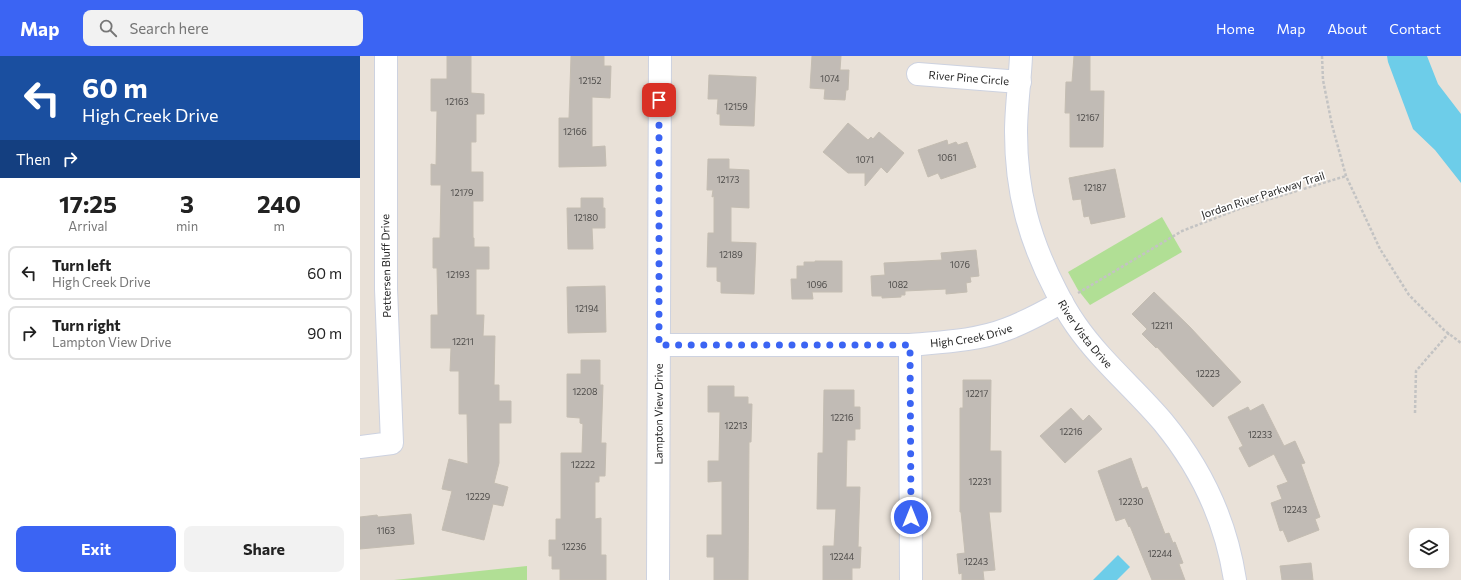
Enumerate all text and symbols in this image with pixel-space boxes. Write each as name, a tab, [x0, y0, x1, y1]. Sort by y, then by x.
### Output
search box	[83, 10, 363, 46]
text: Map	[20, 17, 59, 40]
icon: search	[97, 17, 119, 39]
text: Search here	[129, 19, 209, 37]
text: Home	[1216, 20, 1255, 37]
text: Map	[1277, 20, 1305, 37]
text: About	[1327, 20, 1367, 37]
text: Contact	[1389, 20, 1441, 37]
street label: River Pine Circle	[928, 68, 1010, 87]
text: 60 m	[82, 70, 148, 104]
icon: left	[16, 72, 68, 124]
house number: 1074	[820, 73, 840, 84]
house number: 12152	[579, 75, 601, 86]
pin	[642, 83, 676, 117]
icon: arrive	[648, 89, 670, 111]
house number: 12163	[445, 96, 469, 107]
house number: 12159	[724, 101, 748, 112]
text: High Creek Drive	[82, 104, 219, 126]
house number: 12167	[1077, 112, 1100, 123]
house number: 12166	[563, 126, 587, 137]
icon: right	[59, 148, 81, 170]
text: Then	[16, 150, 51, 168]
house number: 1061	[937, 152, 957, 163]
house number: 1071	[856, 154, 874, 165]
street label: Jordan River Parkway Trail	[1199, 168, 1327, 222]
house number: 12173	[717, 174, 739, 185]
house number: 12187	[1084, 182, 1107, 193]
house number: 12179	[451, 187, 473, 198]
text: 17:25	[59, 189, 117, 218]
text: 3	[180, 189, 194, 218]
text: 240	[257, 189, 301, 218]
house number: 12180	[574, 212, 598, 223]
street label: Pettersen Bluff Drive	[378, 214, 393, 318]
text: Arrival	[68, 218, 108, 234]
text: min	[176, 218, 198, 234]
text: m	[273, 218, 285, 234]
house number: 12189	[719, 249, 743, 260]
text: Turn left	[52, 256, 111, 274]
house number: 1076	[950, 259, 970, 270]
icon: left	[18, 262, 40, 284]
text: 60 m	[307, 264, 342, 282]
house number: 12193	[446, 269, 470, 280]
text: High Creek Drive	[52, 274, 151, 290]
house number: 1096	[807, 279, 827, 290]
house number: 1082	[888, 279, 908, 290]
street label: River Vista Drive	[1056, 297, 1116, 371]
house number: 12194	[575, 303, 599, 314]
text: Turn right	[52, 316, 121, 334]
house number: 12211	[1151, 320, 1173, 331]
street label: High Creek Drive	[930, 321, 1014, 349]
icon: right	[18, 322, 40, 344]
text: 90 m	[307, 324, 342, 342]
text: Lampton View Drive	[52, 334, 171, 350]
house number: 12211	[452, 336, 474, 347]
street label: Lampton View Drive	[651, 363, 665, 465]
house number: 12223	[1196, 368, 1220, 379]
house number: 12208	[572, 386, 598, 397]
house number: 12217	[966, 388, 988, 399]
house number: 12216	[830, 412, 854, 423]
house number: 12213	[725, 420, 747, 431]
house number: 12216	[1059, 426, 1083, 437]
house number: 12233	[1248, 429, 1272, 440]
house number: 12222	[571, 459, 595, 470]
house number: 12231	[969, 476, 991, 487]
house number: 12229	[466, 491, 490, 502]
position arrow	[890, 496, 932, 538]
house number: 12230	[1119, 496, 1144, 507]
house number: 12243	[1283, 504, 1307, 515]
house number: 1163	[377, 525, 395, 536]
button: Exit	[16, 526, 176, 572]
button: Share	[184, 526, 344, 572]
map controls	[1409, 528, 1449, 568]
button: layers	[1409, 528, 1449, 568]
house number: 12236	[562, 541, 586, 552]
house number: 12244	[1148, 548, 1173, 559]
house number: 12244	[830, 551, 855, 562]
house number: 12243	[964, 556, 988, 567]

